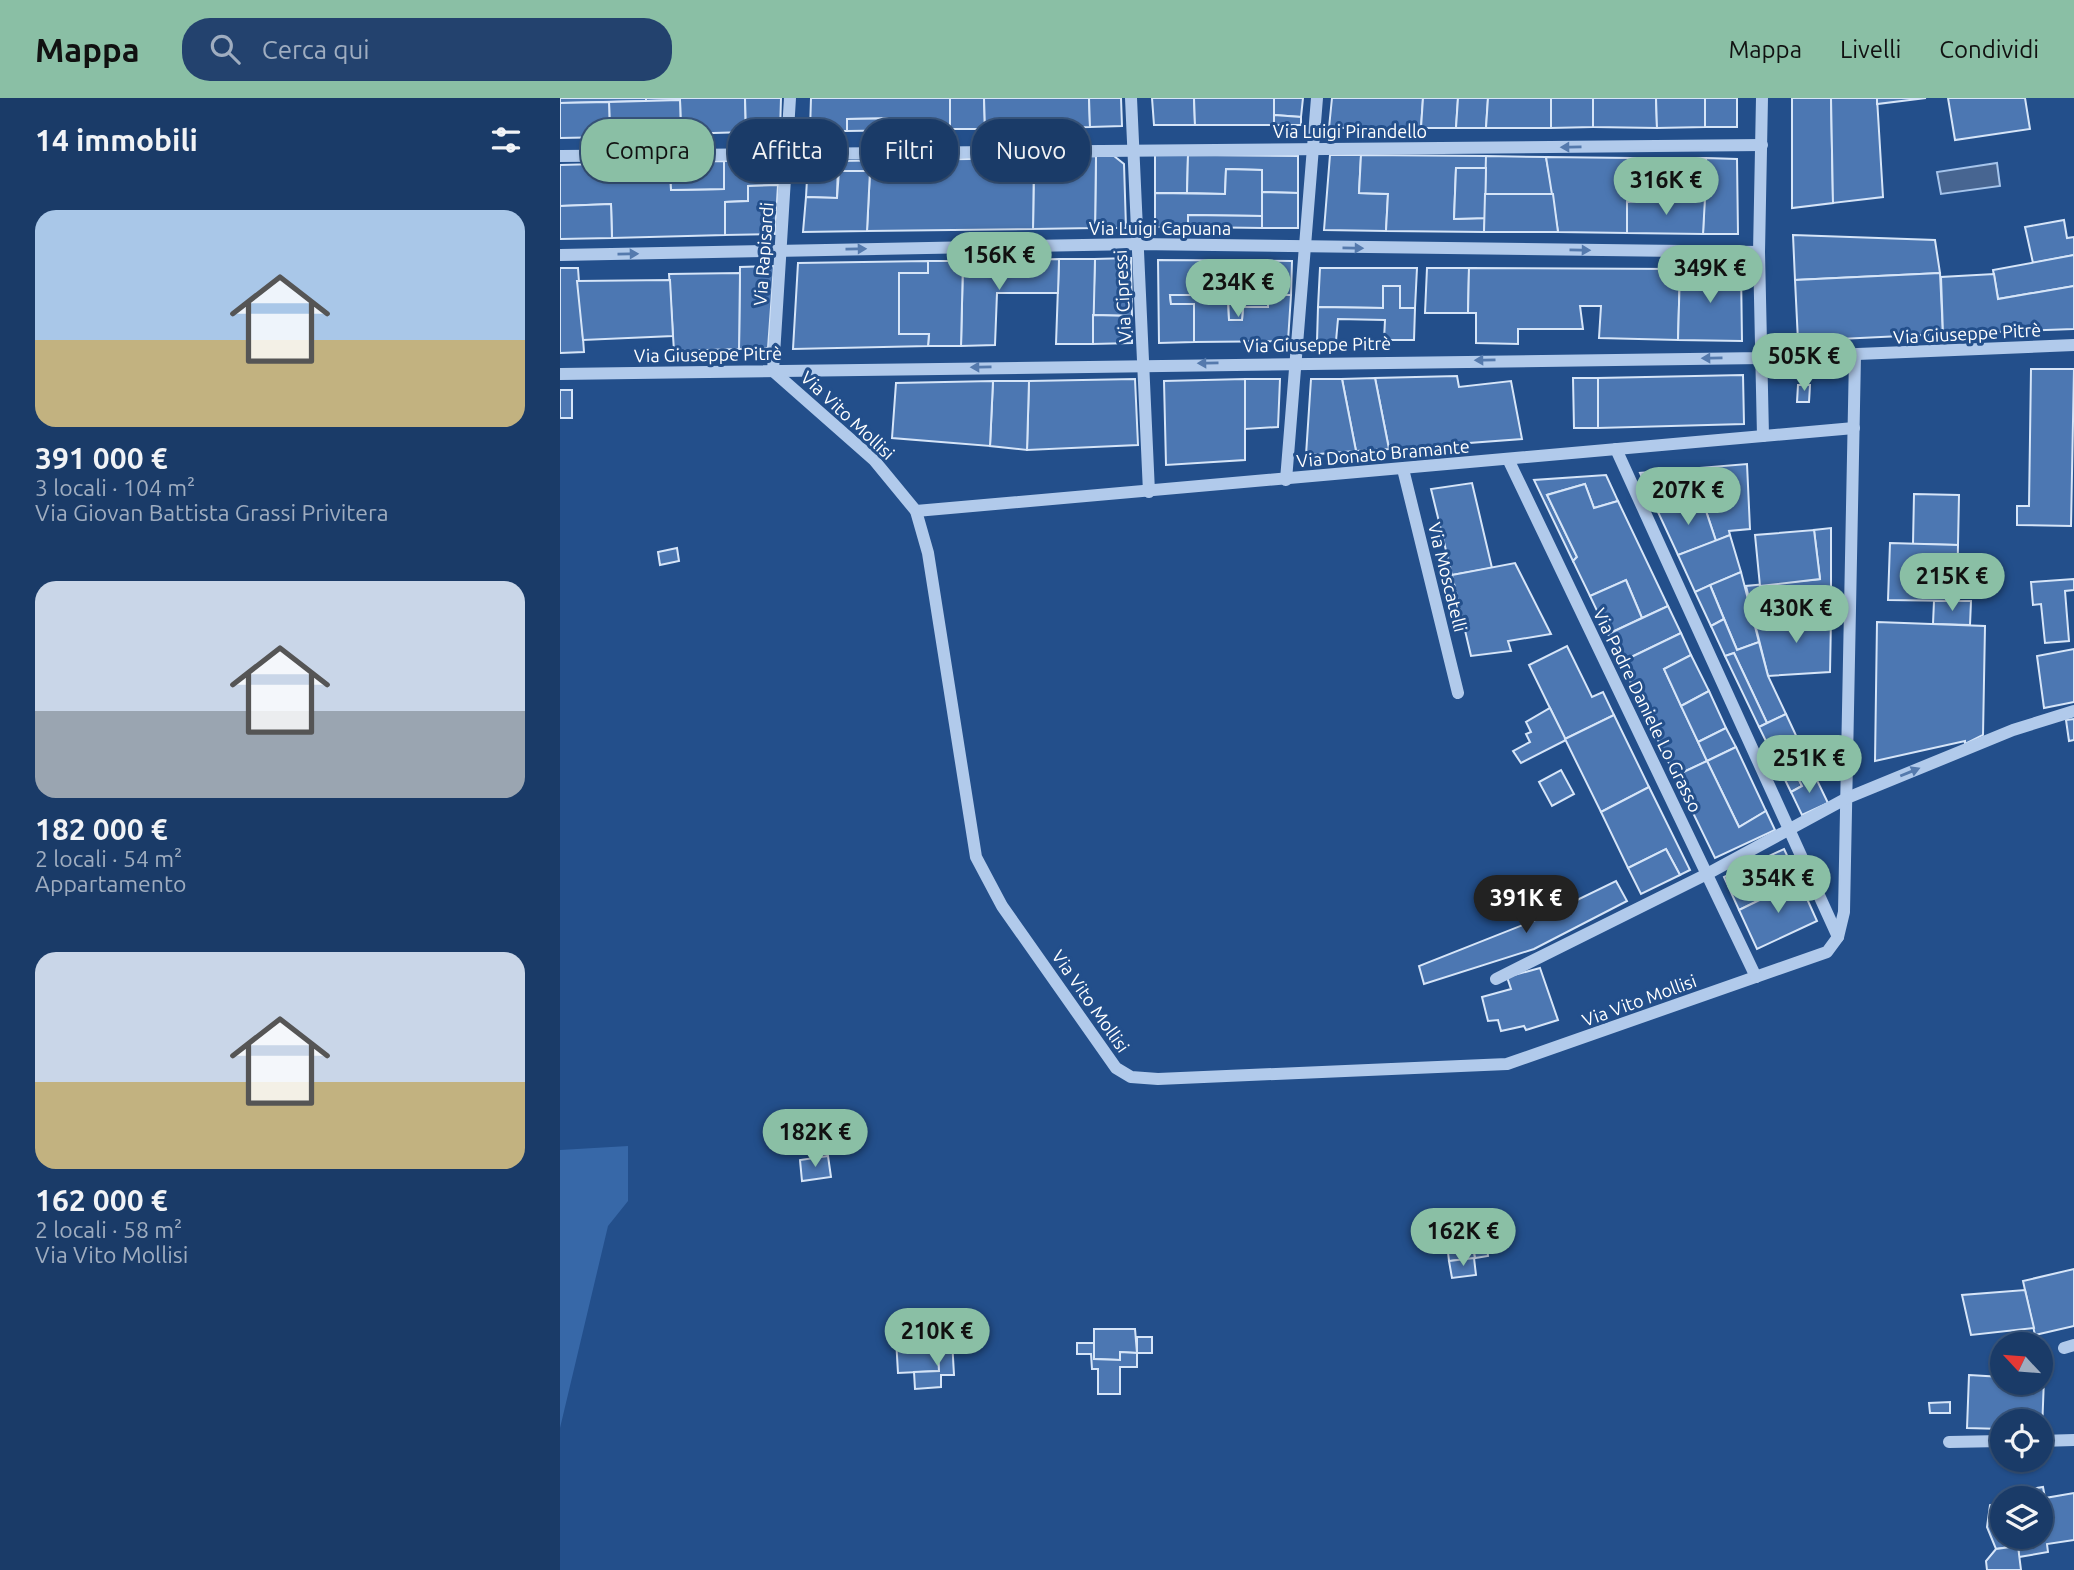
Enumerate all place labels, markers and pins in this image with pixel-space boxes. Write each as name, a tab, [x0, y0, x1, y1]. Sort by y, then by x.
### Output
pin: 316K €	[1609, 158, 1723, 217]
pin: 156K €	[942, 232, 1056, 292]
pin: 349K €	[1653, 246, 1767, 305]
pin: 234K €	[1181, 260, 1295, 319]
pin: 505K €	[1747, 334, 1861, 393]
pin: 207K €	[1631, 468, 1745, 527]
pin: 215K €	[1895, 554, 2009, 613]
pin: 430K €	[1739, 586, 1853, 645]
pin: 251K €	[1752, 736, 1866, 795]
pin: 354K €	[1721, 856, 1835, 915]
pin: 391K €	[1469, 876, 1583, 935]
pin: 182K €	[758, 1110, 872, 1169]
pin: 162K €	[1406, 1208, 1520, 1268]
pin: 210K €	[880, 1308, 994, 1368]

